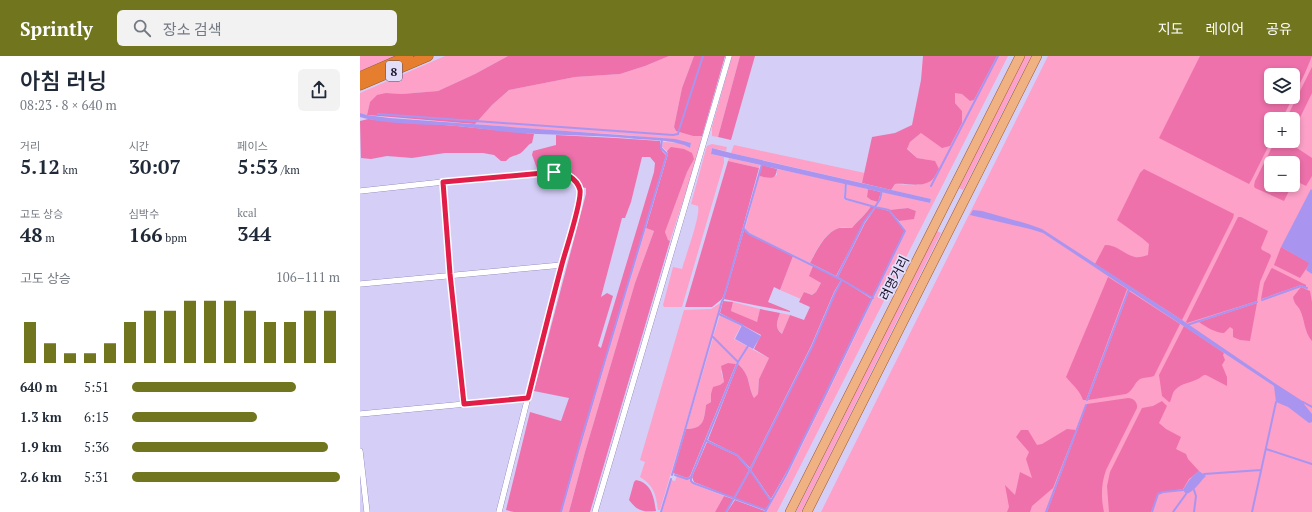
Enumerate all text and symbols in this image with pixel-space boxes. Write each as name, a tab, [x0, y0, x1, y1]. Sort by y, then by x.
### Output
search box	[117, 10, 397, 46]
text: Sprintly	[20, 16, 93, 41]
icon: search	[131, 17, 153, 39]
text: 장소 검색	[163, 19, 222, 39]
text: 지도	[1158, 19, 1184, 38]
text: 레이어	[1206, 19, 1244, 38]
text: 공유	[1266, 19, 1292, 38]
road number: 8	[386, 61, 402, 81]
text: 아침 러닝	[20, 66, 107, 95]
map controls	[1264, 68, 1300, 192]
button: layers	[1264, 68, 1300, 104]
button: share	[298, 69, 340, 111]
text: 08:23 · 8 × 640 m	[20, 96, 117, 114]
button: +	[1264, 112, 1300, 148]
text: 거리	[20, 139, 40, 153]
text: 시간	[129, 139, 149, 153]
text: 페이스	[237, 139, 268, 153]
text: 5.12	[20, 153, 60, 180]
text: 30:07	[129, 153, 181, 180]
text: 5:53	[237, 153, 278, 180]
pin	[537, 155, 571, 189]
button: −	[1264, 156, 1300, 192]
icon: arrive	[543, 161, 565, 183]
text: km	[60, 163, 78, 177]
text: /km	[278, 163, 300, 177]
text: kcal	[237, 206, 257, 220]
text: 고도 상승	[20, 207, 63, 221]
text: 심박수	[129, 207, 159, 221]
text: 344	[237, 220, 271, 247]
text: 48	[20, 221, 43, 248]
text: 166	[129, 221, 163, 248]
text: m	[43, 231, 55, 245]
text: bpm	[163, 231, 187, 245]
street label: 려명거리	[875, 253, 913, 303]
text: 106–111 m	[276, 268, 340, 286]
text: 고도 상승	[20, 269, 71, 287]
text: 640 m	[20, 378, 58, 396]
text: 5:51	[84, 378, 109, 396]
text: 1.3 km	[20, 408, 62, 426]
text: 6:15	[84, 408, 109, 426]
text: 1.9 km	[20, 438, 62, 456]
text: 5:36	[84, 438, 109, 456]
text: 2.6 km	[20, 468, 62, 486]
text: 5:31	[84, 468, 109, 486]

